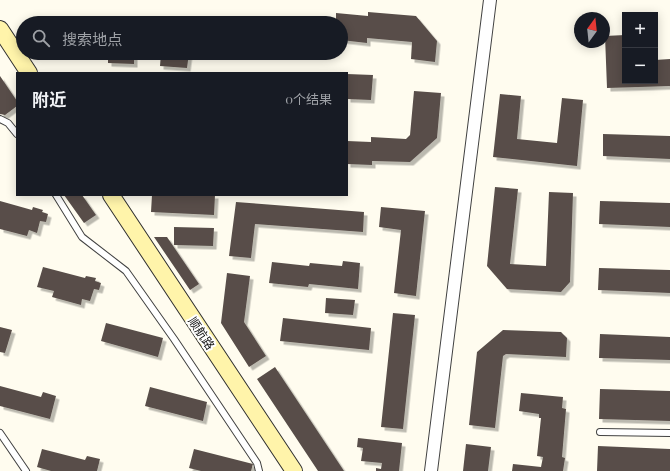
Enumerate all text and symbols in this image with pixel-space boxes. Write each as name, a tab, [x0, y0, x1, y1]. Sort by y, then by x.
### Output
north arrow	[574, 12, 610, 48]
map controls	[622, 12, 658, 84]
button: +	[622, 12, 658, 48]
search box	[16, 16, 348, 60]
icon: search	[30, 27, 52, 49]
text: 搜索地点	[62, 29, 122, 49]
button: −	[622, 48, 658, 84]
text: 附近	[32, 88, 66, 110]
text: 0个结果	[285, 90, 332, 107]
street label: 顺航路	[185, 314, 219, 352]

